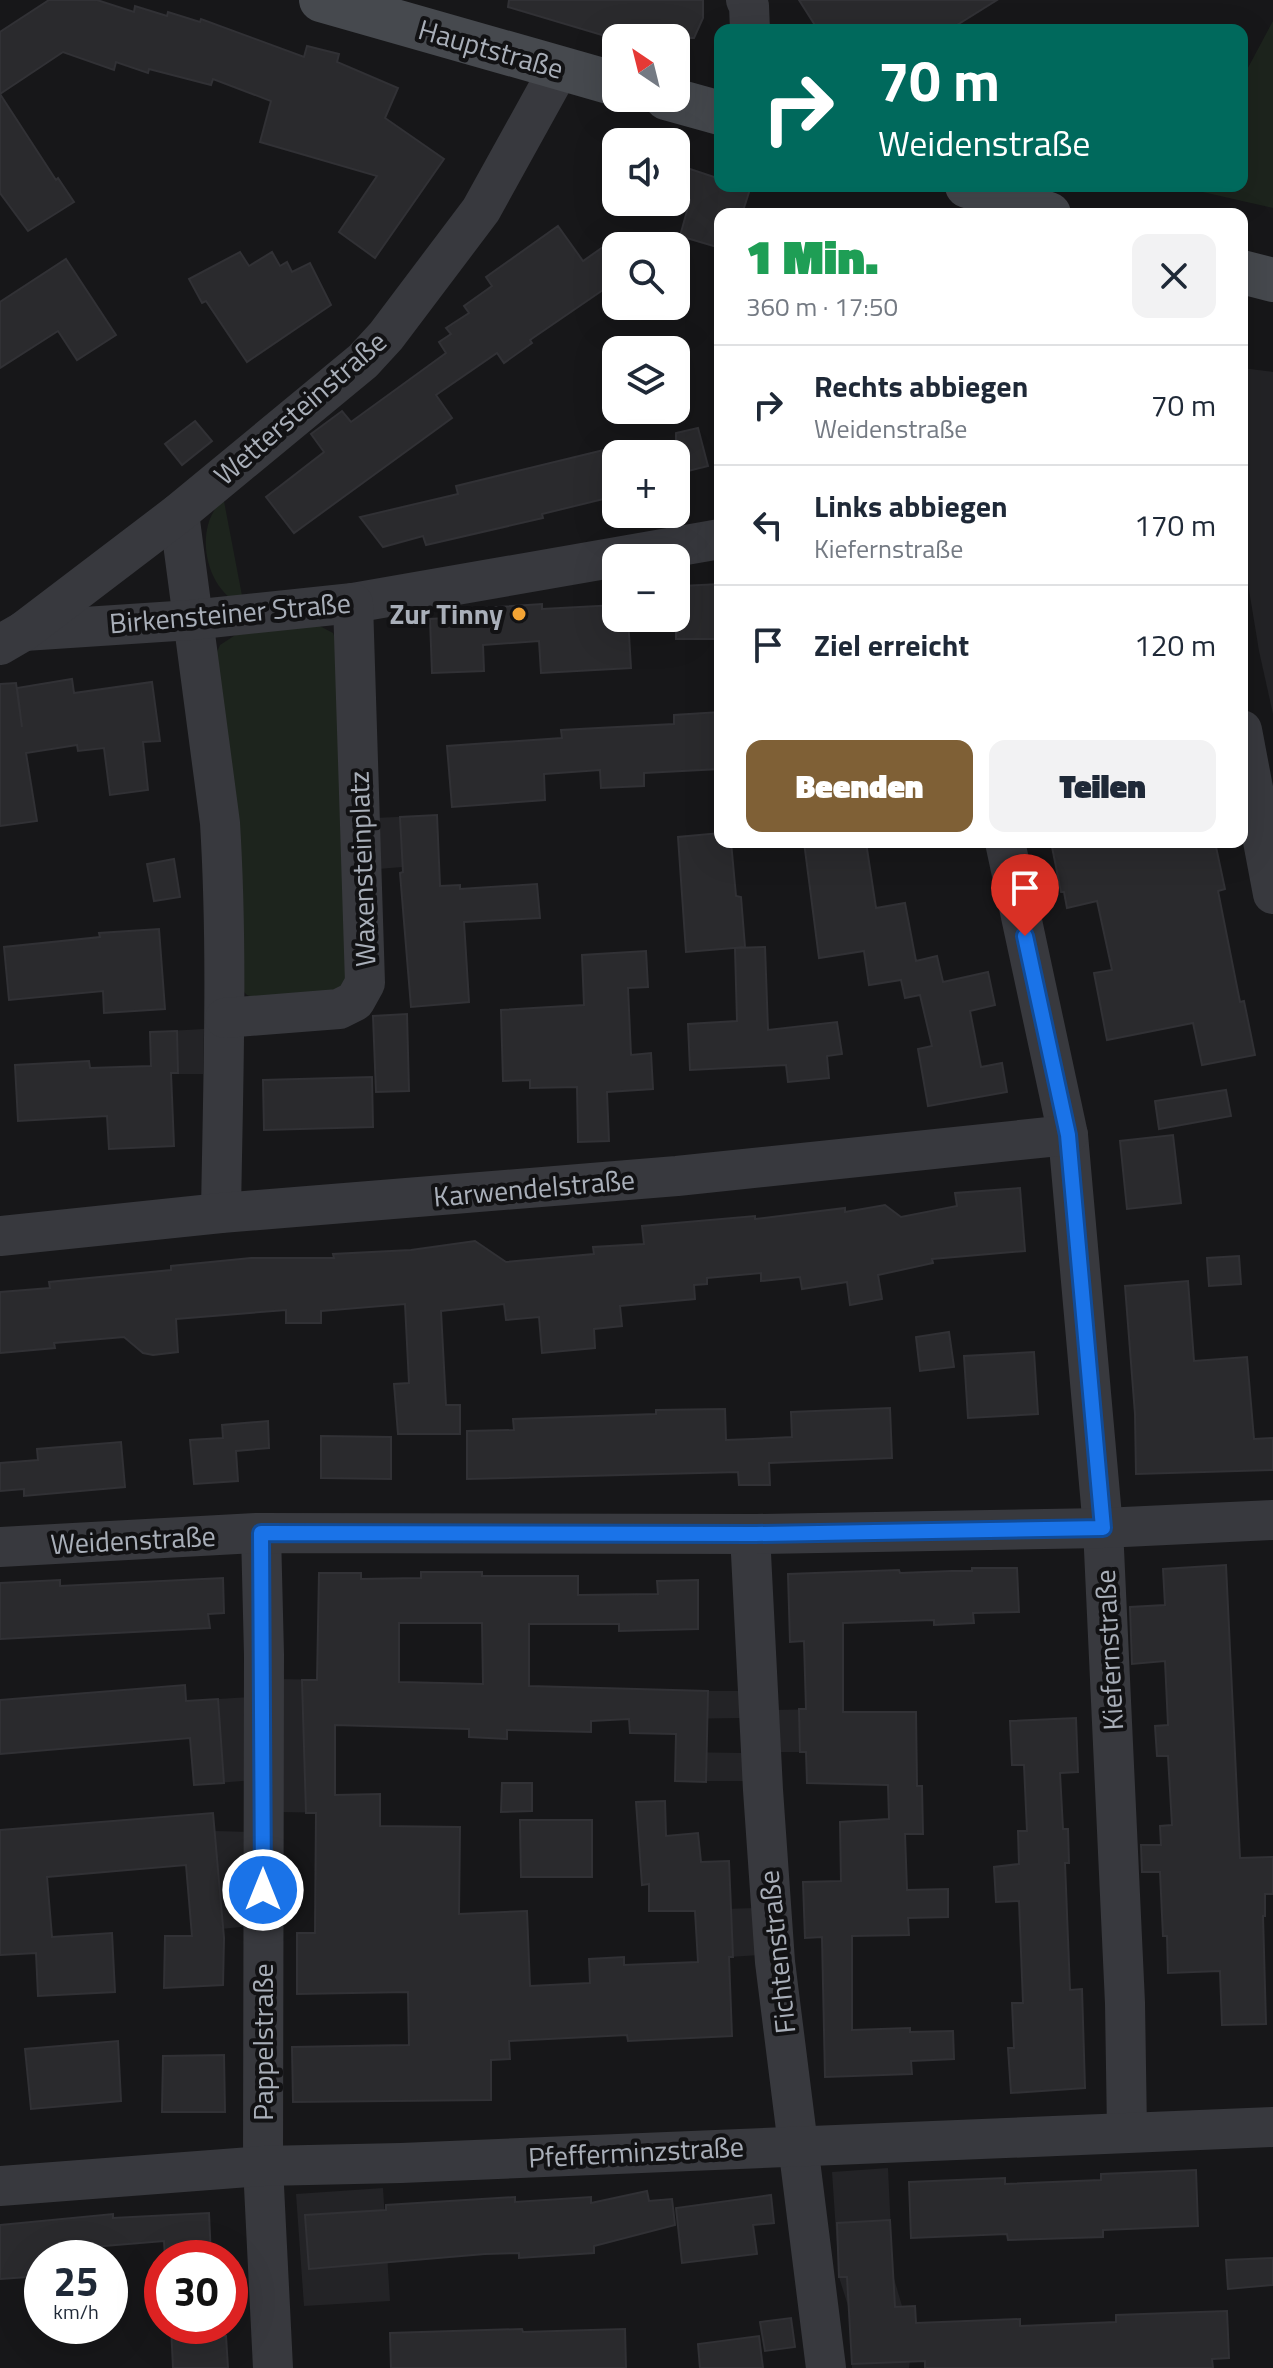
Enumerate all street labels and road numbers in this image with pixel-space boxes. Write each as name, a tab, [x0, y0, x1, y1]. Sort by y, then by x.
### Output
street label: Hauptstraße	[414, 7, 569, 90]
street label: Wettersteinstraße	[204, 320, 396, 495]
street label: Birkensteiner Straße	[107, 581, 352, 644]
street label: Waxensteinplatz	[337, 770, 386, 968]
street label: Karwendelstraße	[431, 1157, 637, 1218]
street label: Weidenstraße	[49, 1514, 217, 1565]
street label: Kiefernstraße	[1083, 1569, 1134, 1731]
street label: Fichtenstraße	[747, 1868, 806, 2036]
street label: Pappelstraße	[241, 1963, 284, 2121]
street label: Pfefferminzstraße	[527, 2124, 745, 2179]

